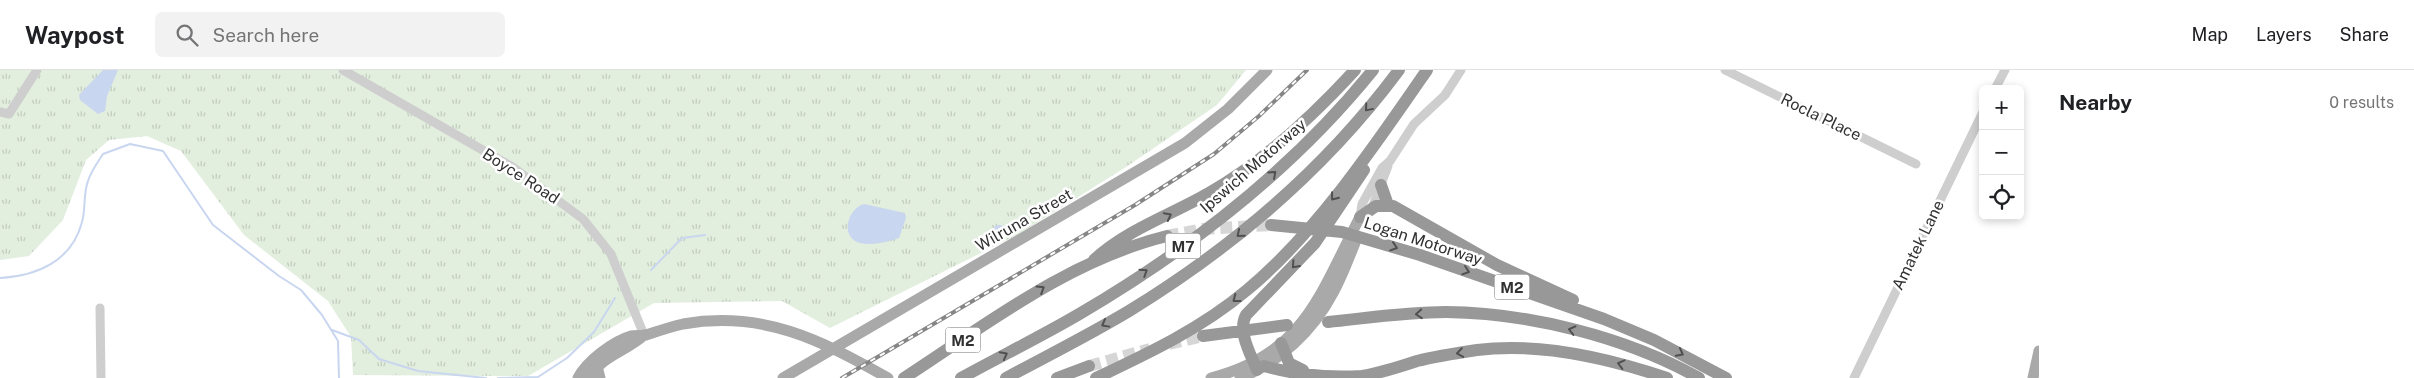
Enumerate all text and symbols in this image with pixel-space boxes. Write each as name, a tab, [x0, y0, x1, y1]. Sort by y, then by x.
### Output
search box	[155, 12, 505, 57]
text: Waypost	[25, 21, 125, 49]
icon: search	[173, 21, 201, 49]
text: Search here	[213, 24, 319, 46]
text: Map	[2192, 24, 2228, 45]
text: Layers	[2256, 24, 2312, 45]
text: Share	[2340, 24, 2389, 45]
map controls	[1979, 85, 2024, 220]
button: +	[1979, 85, 2024, 130]
street label: Rocla Place	[1778, 89, 1864, 145]
text: Nearby	[2059, 90, 2132, 115]
text: 0 results	[2329, 93, 2394, 112]
one-way arrow	[1365, 102, 1374, 111]
street label: Ipswich Motorway	[1196, 115, 1310, 217]
button: −	[1979, 130, 2024, 175]
street label: Boyce Road	[479, 144, 563, 208]
one-way arrow	[1268, 171, 1277, 180]
button: locate	[1979, 175, 2024, 220]
street label: Wilruna Street	[972, 185, 1076, 255]
one-way arrow	[1331, 191, 1339, 200]
street label: Amatek Lane	[1888, 197, 1948, 293]
one-way arrow	[1163, 212, 1172, 222]
street label: Logan Motorway	[1361, 213, 1485, 269]
one-way arrow	[1237, 228, 1246, 236]
road number: M7	[1166, 234, 1200, 258]
one-way arrow	[1390, 241, 1398, 251]
one-way arrow	[1292, 260, 1301, 269]
one-way arrow	[1461, 266, 1470, 276]
one-way arrow	[1139, 269, 1148, 279]
road number: M2	[1494, 274, 1530, 300]
one-way arrow	[1036, 286, 1045, 296]
one-way arrow	[1233, 293, 1242, 301]
one-way arrow	[1415, 308, 1423, 319]
one-way arrow	[1102, 318, 1111, 328]
one-way arrow	[1568, 325, 1576, 335]
road number: M2	[946, 328, 980, 352]
one-way arrow	[1455, 347, 1464, 357]
one-way arrow	[1675, 347, 1684, 357]
one-way arrow	[999, 351, 1008, 361]
one-way arrow	[1617, 359, 1625, 369]

